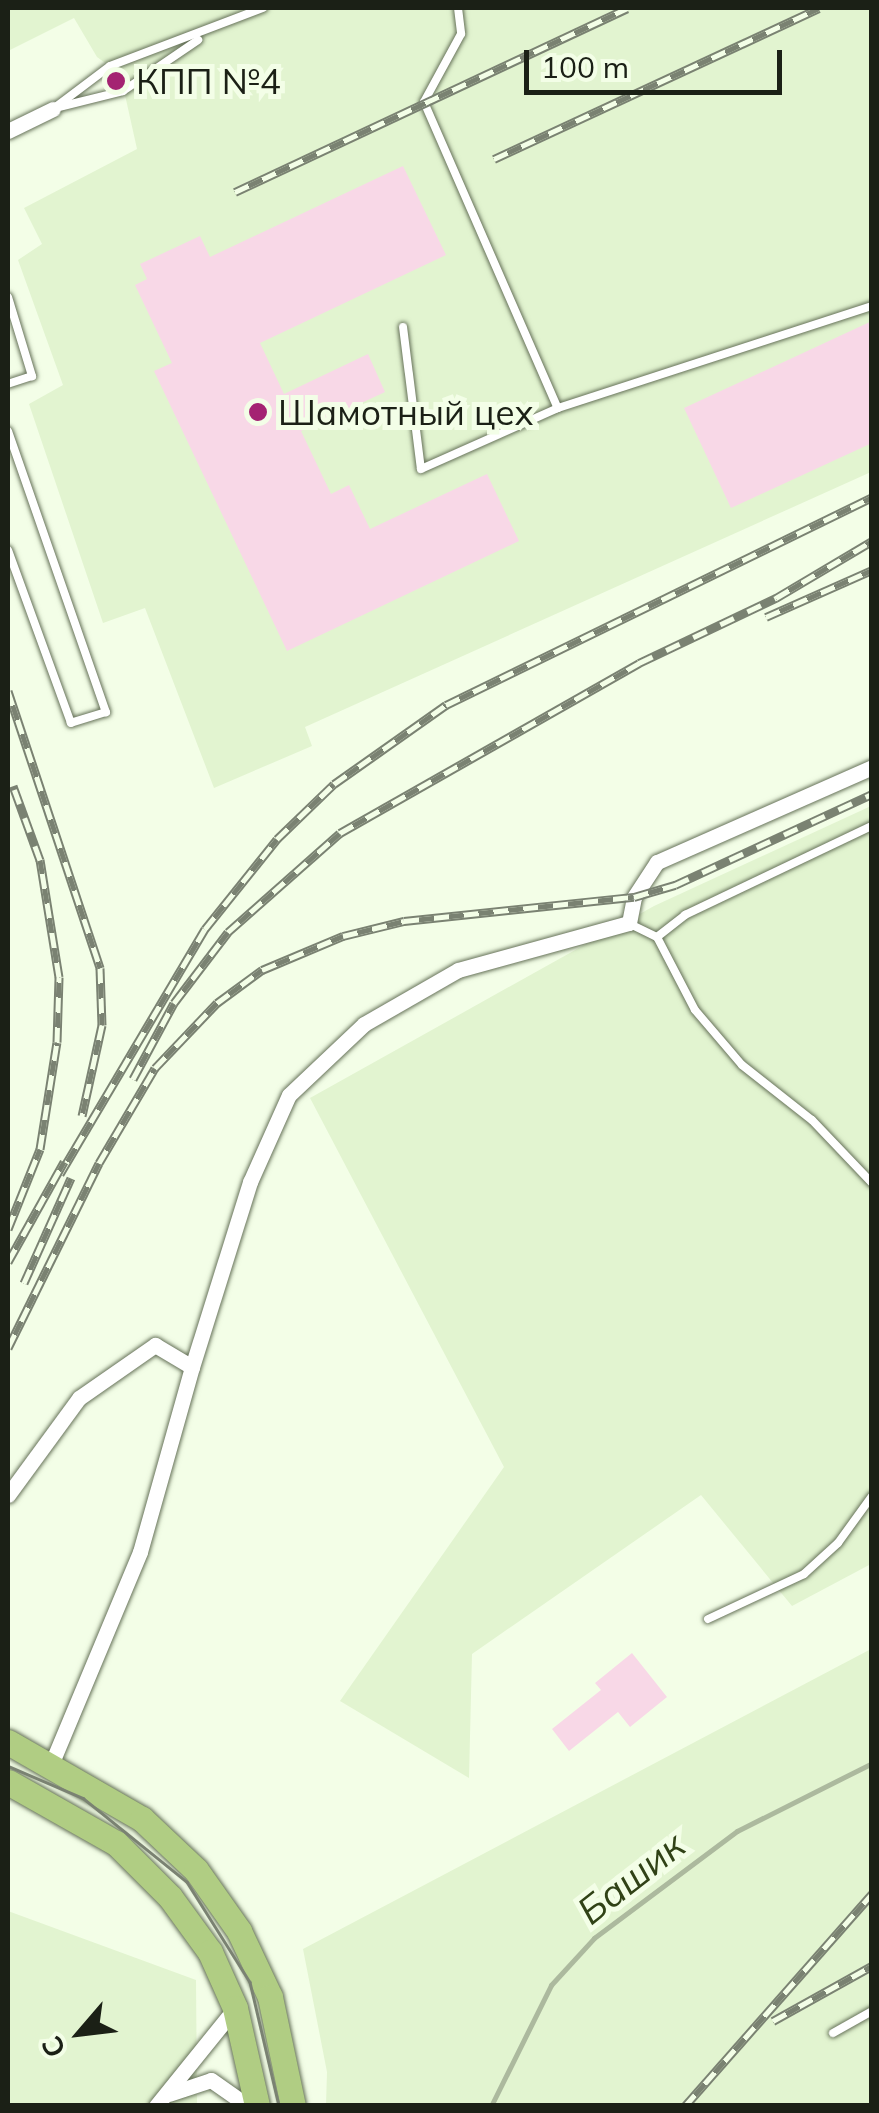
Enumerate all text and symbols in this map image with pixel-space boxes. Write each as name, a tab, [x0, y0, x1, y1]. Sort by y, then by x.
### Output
scale bar	[529, 30, 786, 92]
text: 100 m	[541, 48, 629, 86]
place label: КПП №4	[136, 60, 281, 102]
marker: КПП №4	[105, 70, 127, 92]
place label: Шамотный цех	[278, 391, 533, 433]
marker: Шамотный цех	[247, 401, 269, 423]
water label: Башик	[568, 1822, 694, 1934]
north arrow	[30, 1983, 130, 2083]
text: С	[33, 2031, 73, 2064]

